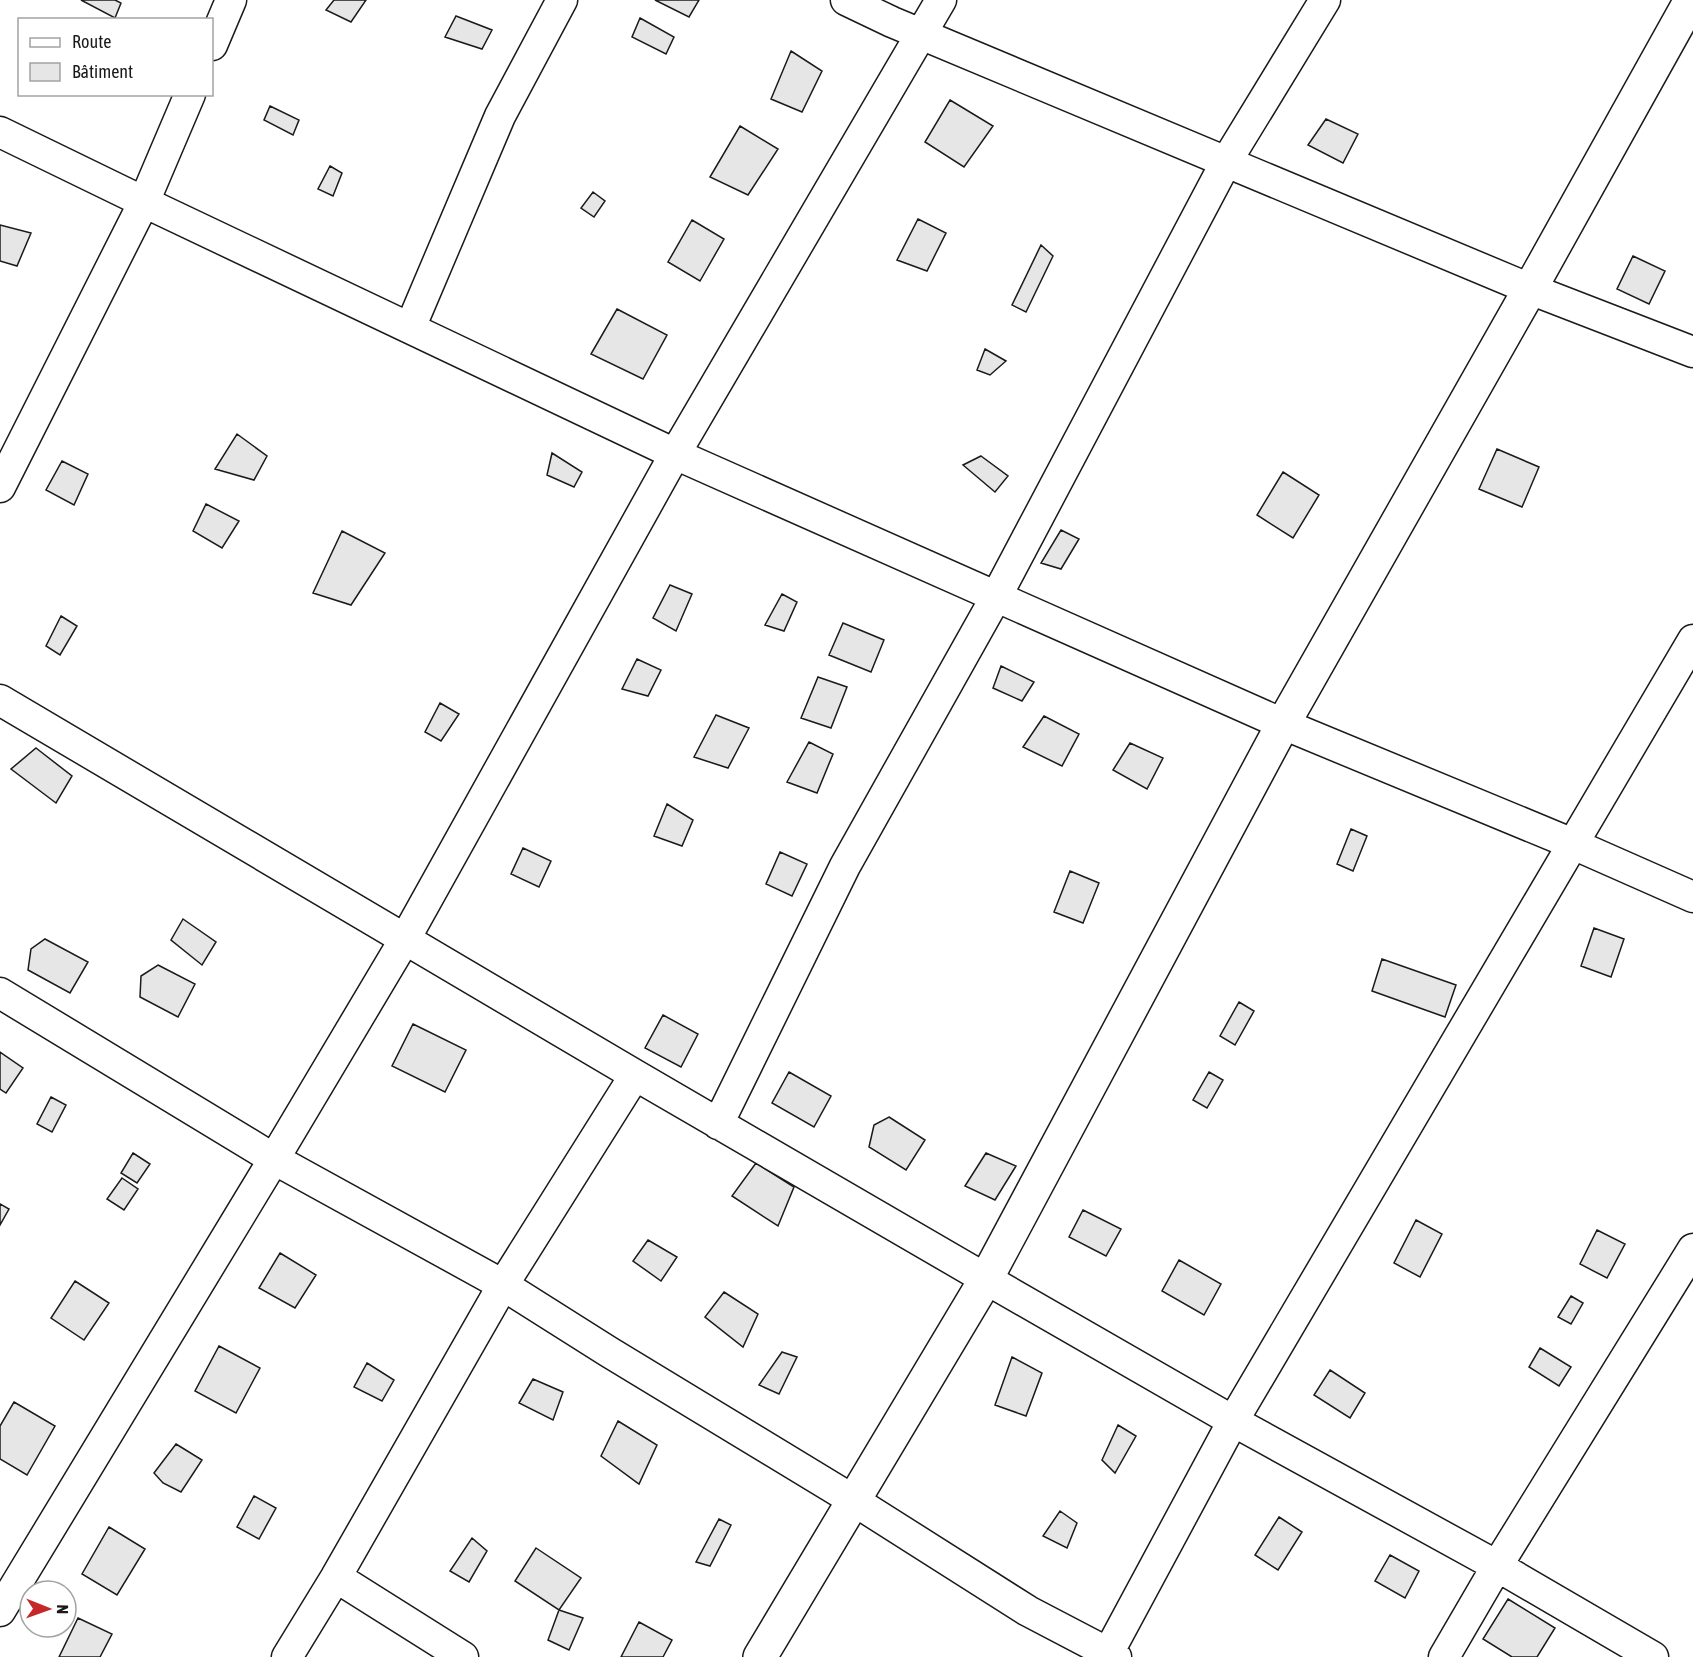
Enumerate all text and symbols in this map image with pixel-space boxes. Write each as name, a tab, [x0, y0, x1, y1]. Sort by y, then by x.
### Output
legend	[18, 18, 213, 96]
text: Route	[72, 31, 111, 52]
text: Bâtiment	[72, 61, 133, 82]
north arrow	[18, 1579, 78, 1639]
text: N	[54, 1604, 72, 1614]

